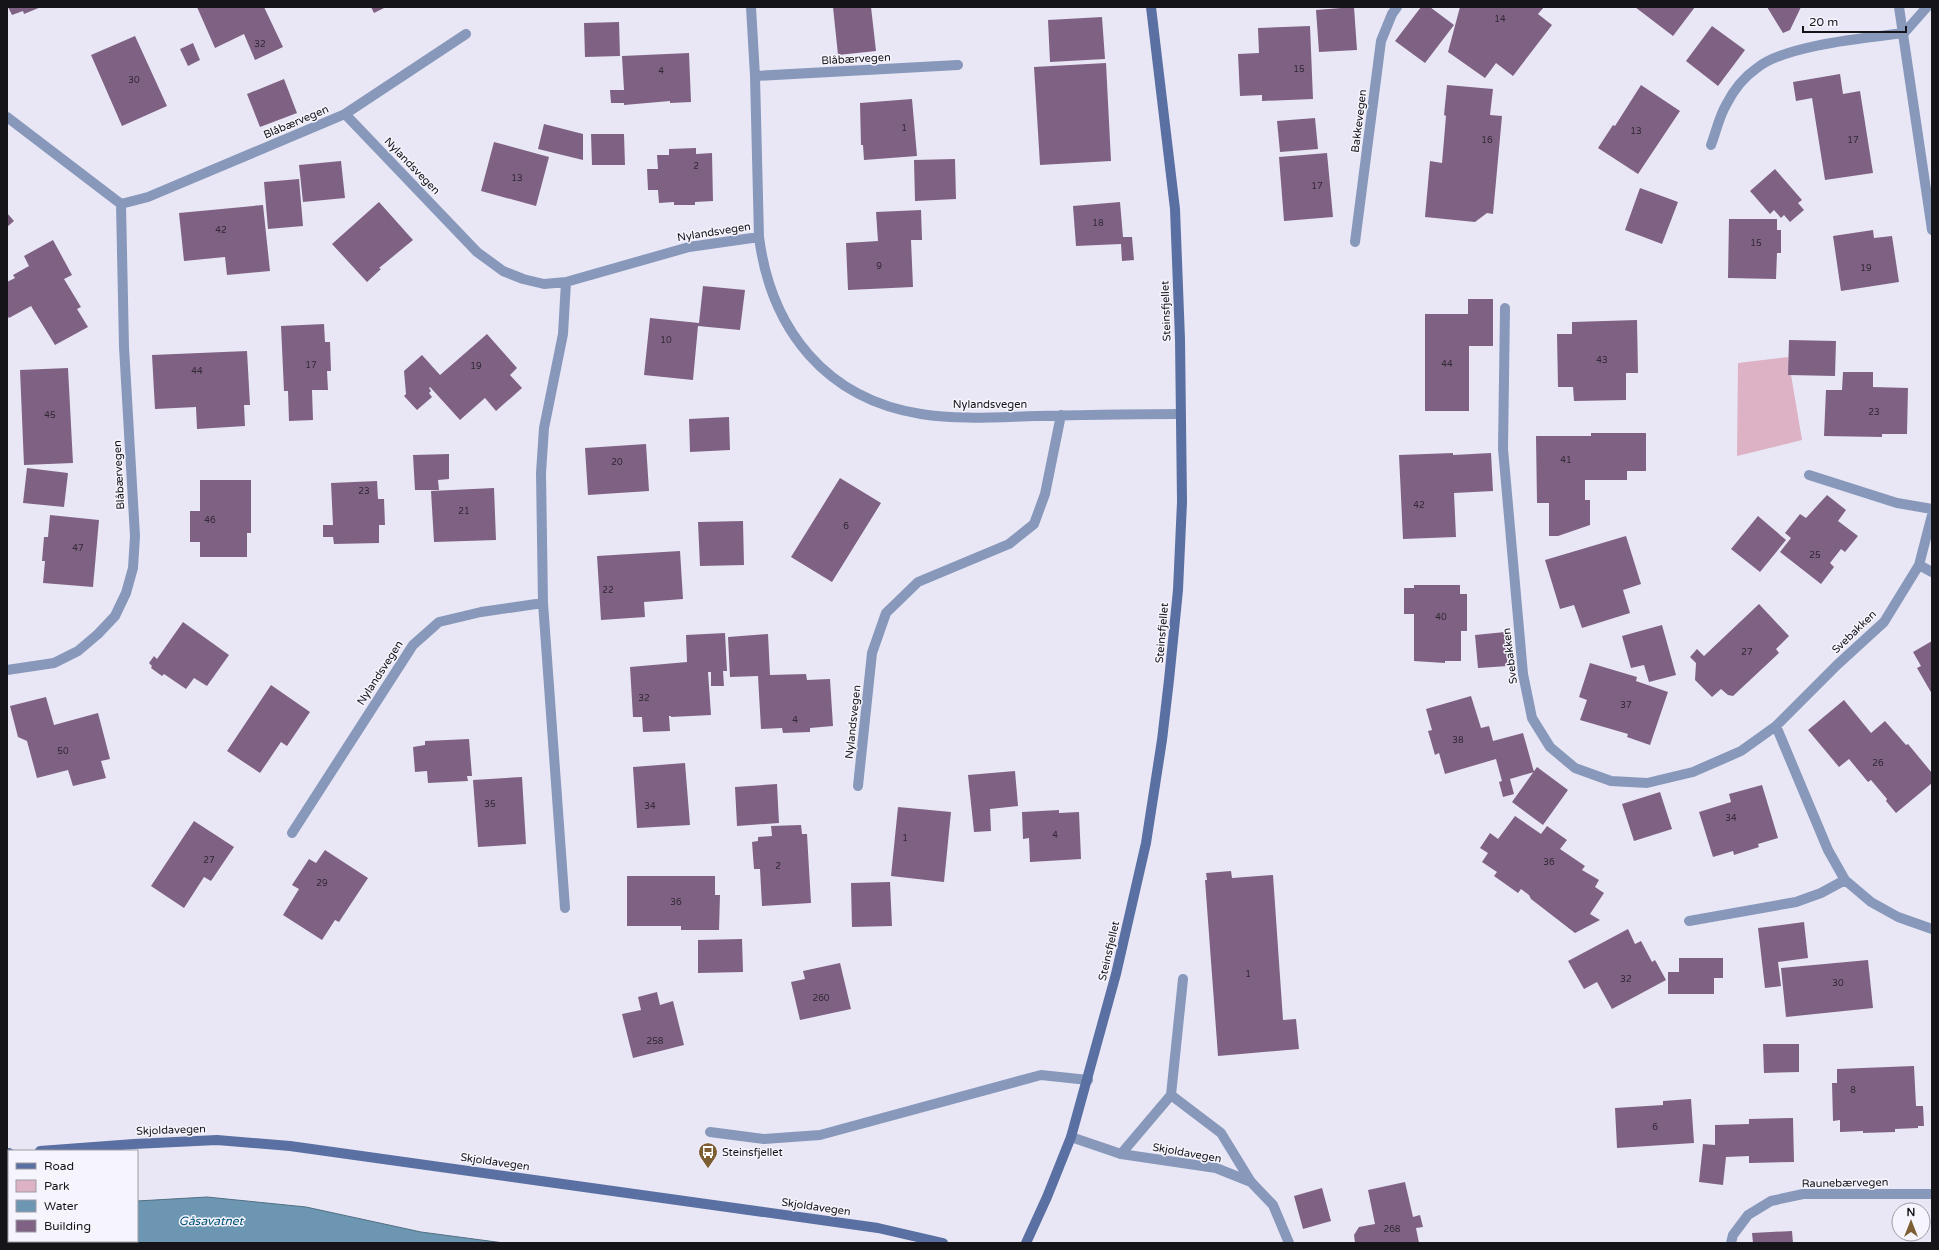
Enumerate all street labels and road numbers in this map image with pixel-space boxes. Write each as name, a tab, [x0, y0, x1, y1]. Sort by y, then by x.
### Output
street label: Blåbærvegen	[821, 51, 891, 67]
street label: Bakkevegen	[1349, 89, 1369, 153]
street label: Blåbærvegen	[261, 102, 331, 142]
street label: Nylandsvegen	[382, 135, 442, 197]
street label: Nylandsvegen	[676, 220, 752, 244]
street label: Steinsfjellet	[1158, 280, 1174, 342]
street label: Nylandsvegen	[953, 398, 1027, 411]
street label: Blåbærvegen	[111, 440, 127, 510]
street label: Steinsfjellet	[1153, 602, 1171, 664]
street label: Svebakken	[1829, 608, 1879, 656]
street label: Svebakken	[1500, 627, 1520, 685]
street label: Nylandsvegen	[354, 638, 406, 708]
street label: Nylandsvegen	[843, 684, 863, 760]
street label: Steinsfjellet	[1096, 920, 1122, 982]
street label: Skjoldavegen	[136, 1122, 206, 1138]
street label: Skjoldavegen	[1152, 1141, 1222, 1165]
street label: Skjoldavegen	[460, 1151, 530, 1173]
street label: Raunebærvegen	[1802, 1176, 1888, 1190]
street label: Skjoldavegen	[781, 1196, 851, 1218]

